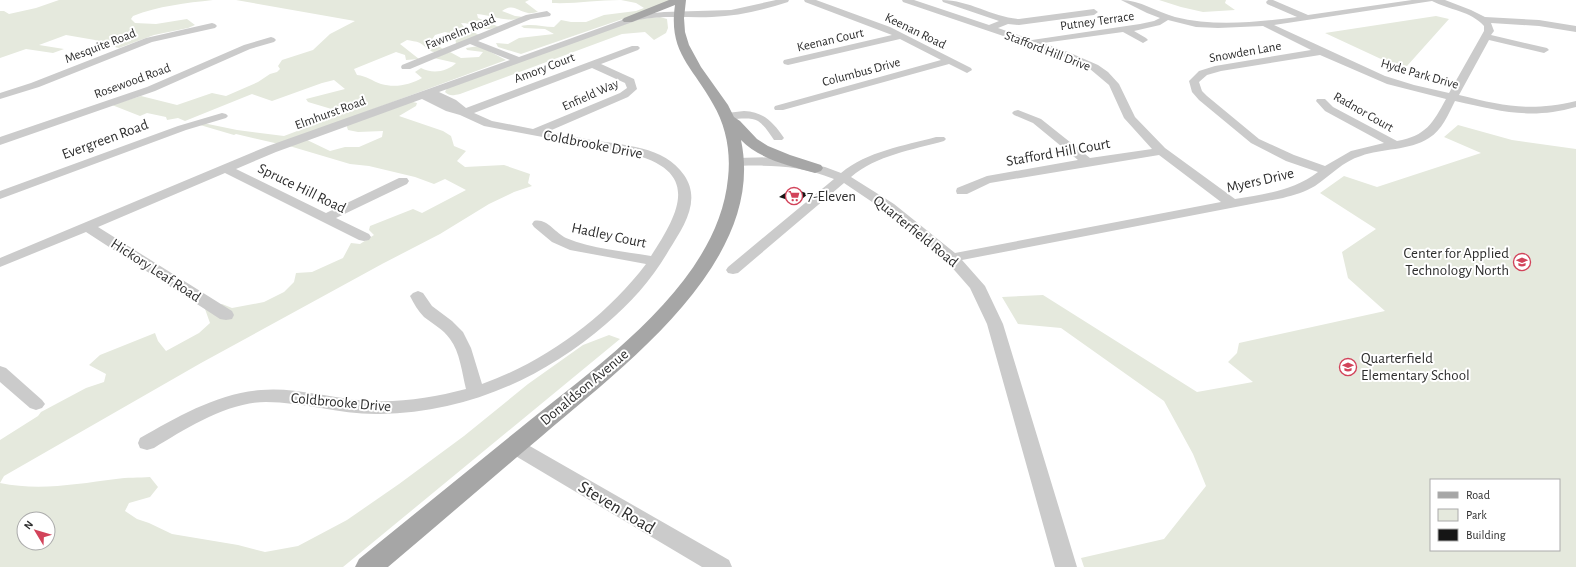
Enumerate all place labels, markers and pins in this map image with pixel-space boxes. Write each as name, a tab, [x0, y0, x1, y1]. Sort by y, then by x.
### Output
supermarket icon: 7-Eleven	[784, 186, 804, 206]
place label: 7-Eleven	[807, 189, 856, 204]
place label: Center for Applied Technology North	[1404, 246, 1509, 278]
school or university icon: Center for Applied Technology North	[1512, 252, 1532, 272]
place label: Quarterfield Elementary School	[1361, 351, 1470, 383]
school or university icon: Quarterfield Elementary School	[1338, 357, 1358, 377]

